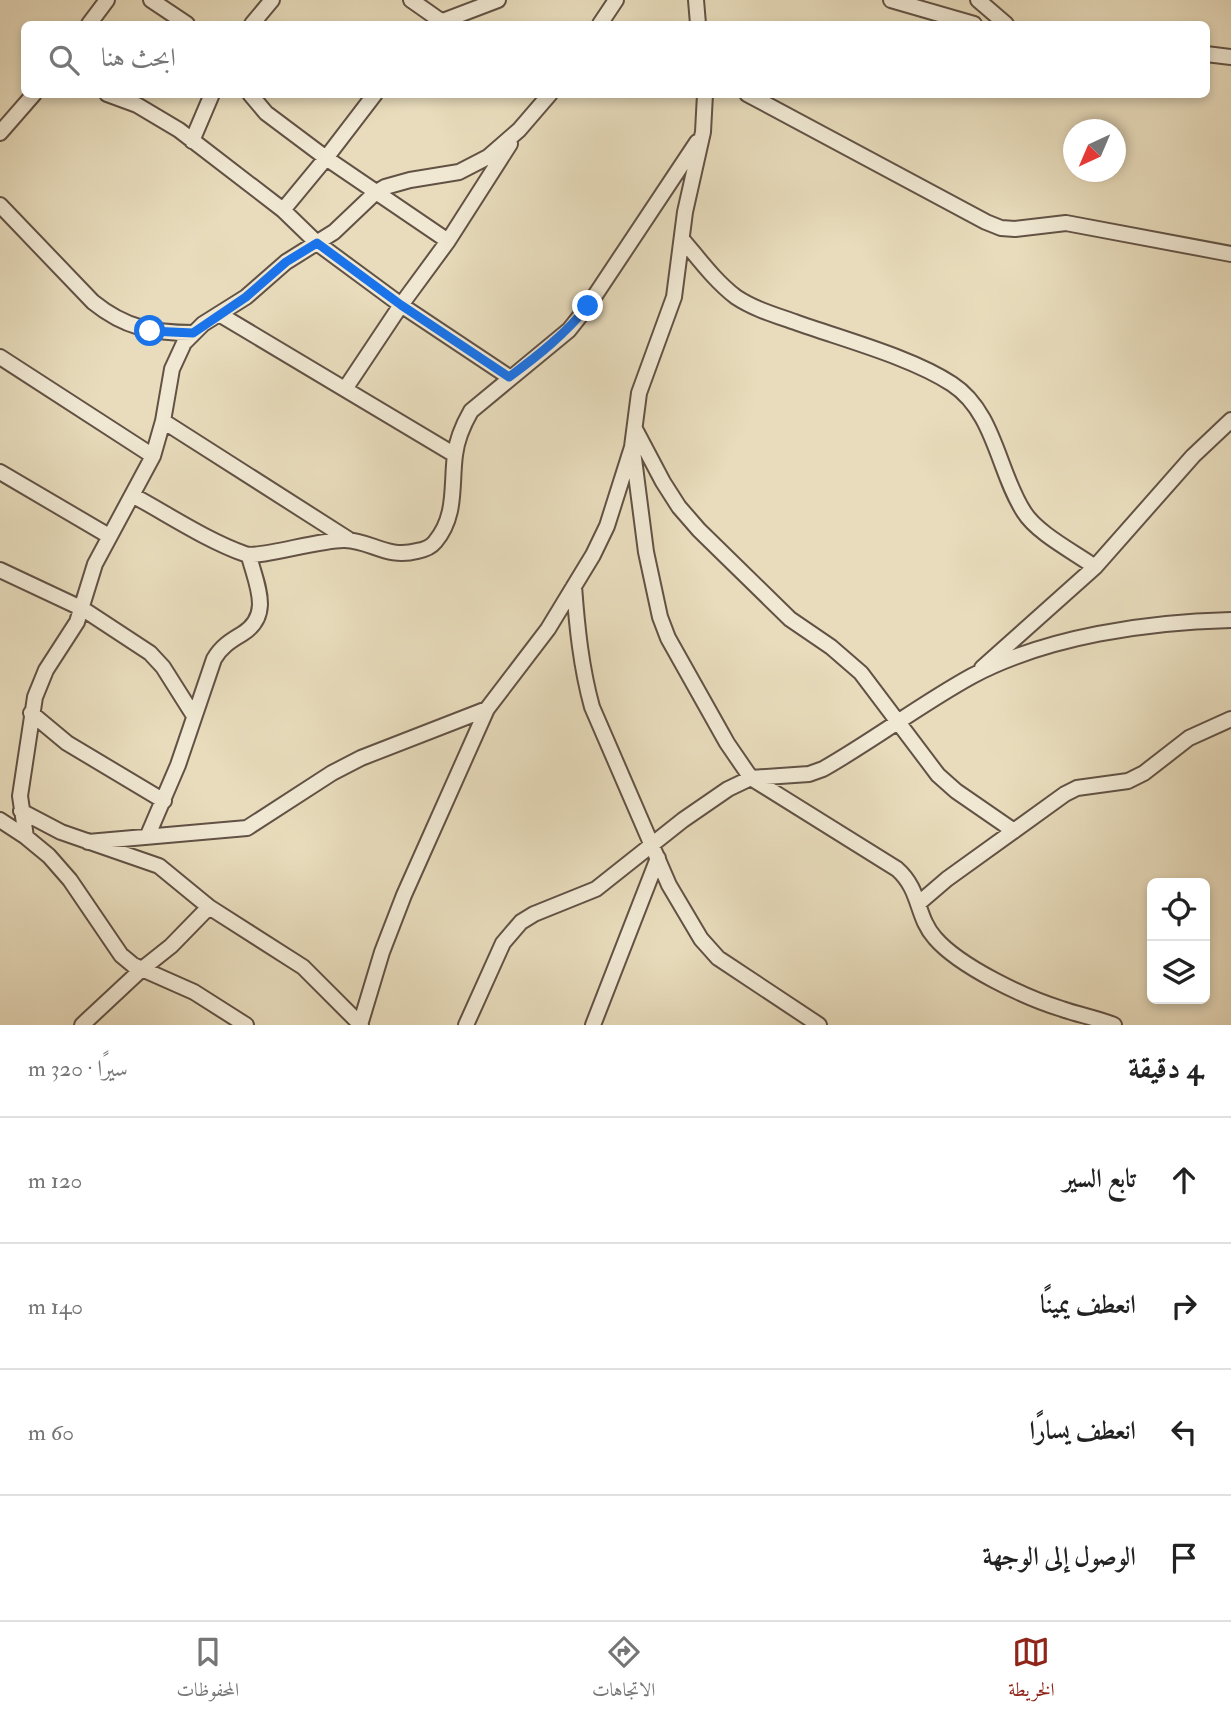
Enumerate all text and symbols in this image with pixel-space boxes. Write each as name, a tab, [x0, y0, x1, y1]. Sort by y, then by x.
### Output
search box	[21, 21, 1210, 98]
icon: search	[45, 41, 83, 79]
text: ابحث هنا	[101, 42, 176, 74]
north arrow	[1063, 119, 1126, 182]
route end	[572, 290, 603, 321]
route start	[134, 315, 165, 346]
map controls	[1147, 878, 1210, 1004]
button: locate	[1147, 878, 1210, 941]
button: layers	[1147, 941, 1210, 1004]
text: 4 دقيقة	[1128, 1050, 1203, 1087]
text: سيرًا · 320 m	[28, 1054, 128, 1083]
icon: ahead	[1165, 1161, 1203, 1199]
text: تابع السير	[1063, 1163, 1136, 1195]
text: 120 m	[28, 1166, 82, 1195]
icon: right	[1165, 1287, 1203, 1325]
text: انعطف يمينًا	[1040, 1289, 1136, 1321]
text: 140 m	[28, 1292, 83, 1321]
icon: left	[1165, 1413, 1203, 1451]
text: انعطف يسارًا	[1030, 1415, 1136, 1447]
text: 60 m	[28, 1418, 74, 1447]
icon: arrive	[1165, 1539, 1203, 1577]
text: الوصول إلى الوجهة	[983, 1541, 1136, 1573]
tab: المحفوظات	[176, 1633, 239, 1708]
tab: الاتجاهات	[592, 1633, 655, 1708]
tab: الخريطة	[1008, 1633, 1055, 1708]

